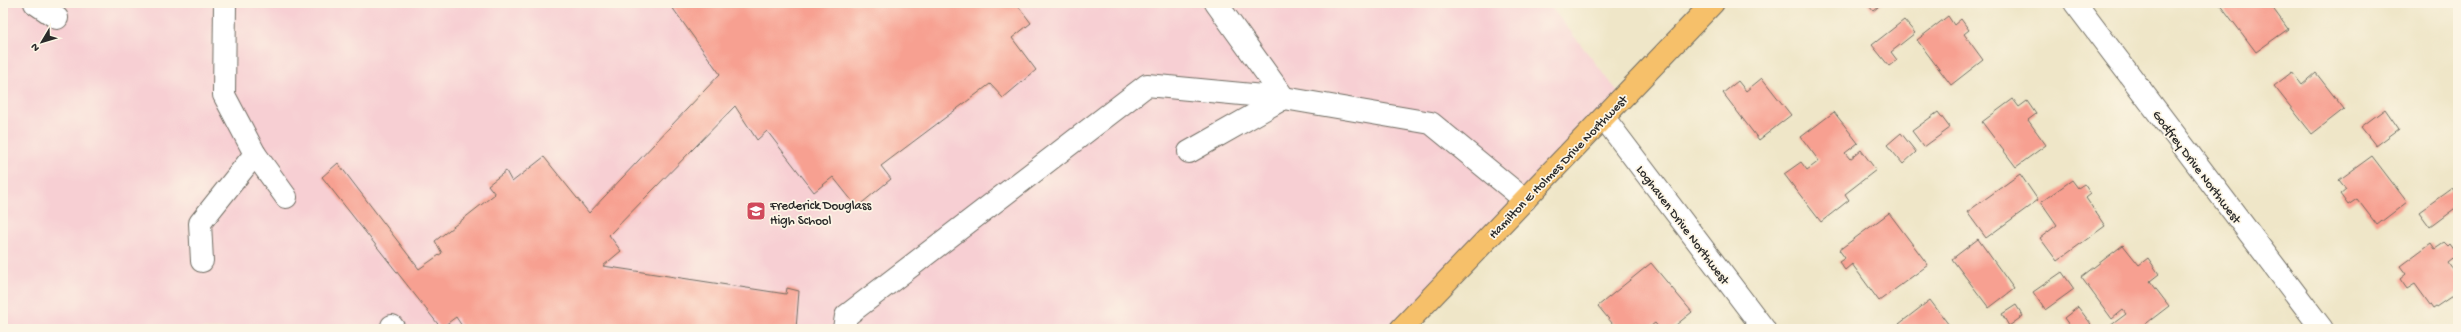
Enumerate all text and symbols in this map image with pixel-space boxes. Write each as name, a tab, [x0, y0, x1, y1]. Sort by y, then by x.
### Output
north arrow	[22, 22, 62, 62]
text: N	[29, 40, 43, 53]
street label: Hamilton E Holmes Drive Northwest	[1486, 92, 1632, 242]
street label: Godfrey Drive Northwest	[2149, 108, 2244, 228]
street label: Loghaven Drive Northwest	[1632, 163, 1733, 289]
place label: Frederick Douglass High School	[769, 199, 873, 229]
school or university icon: Frederick Douglass High School	[745, 200, 767, 222]

